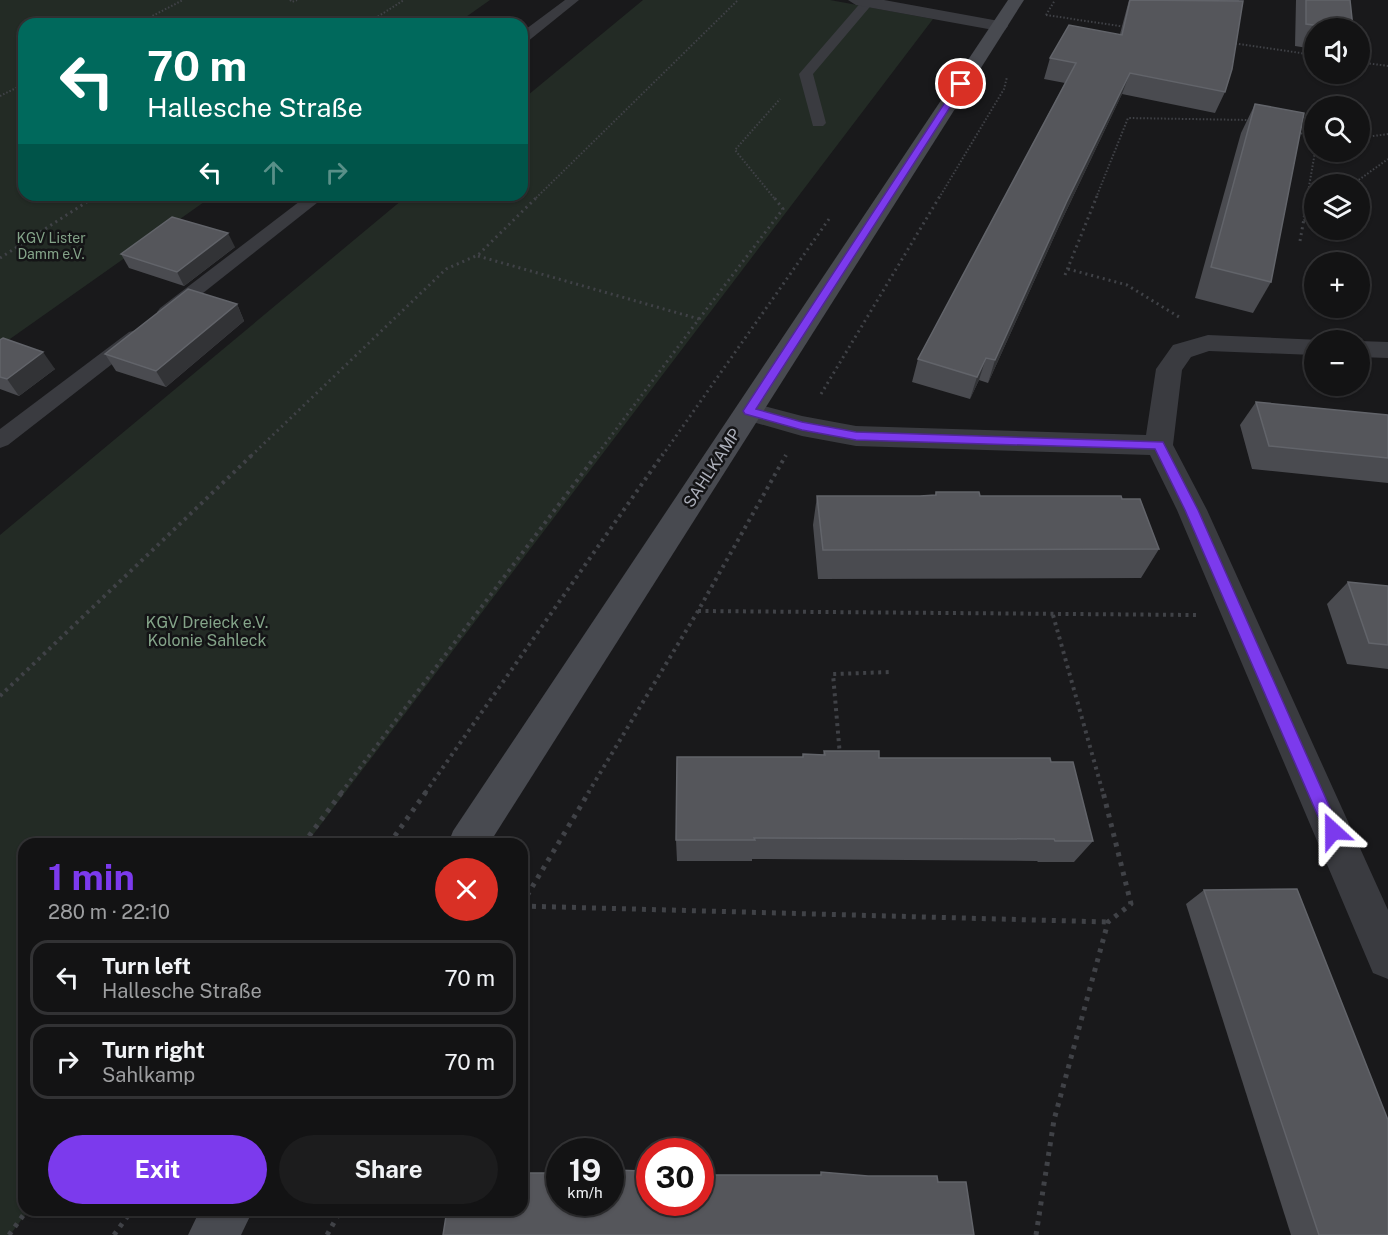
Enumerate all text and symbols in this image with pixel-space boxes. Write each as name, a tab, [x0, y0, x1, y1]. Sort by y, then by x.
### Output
map controls	[1304, 18, 1370, 396]
button: sound	[1304, 18, 1370, 84]
text: 70 m	[147, 41, 247, 90]
icon: left	[48, 42, 126, 120]
pin	[935, 58, 986, 109]
icon: arrive	[944, 67, 977, 100]
text: Hallesche Straße	[147, 91, 363, 123]
button: search	[1304, 96, 1370, 162]
icon: left	[194, 156, 227, 189]
icon: ahead	[257, 156, 290, 189]
icon: right	[320, 156, 353, 189]
button: layers	[1304, 174, 1370, 240]
park label: KGV Lister Damm e.V.	[16, 230, 86, 262]
button: +	[1304, 252, 1370, 318]
button: −	[1304, 330, 1370, 396]
street label: SAHLKAMP	[679, 425, 745, 511]
park label: KGV Dreieck e.V. Kolonie Sahleck	[146, 613, 268, 650]
position arrow	[1301, 799, 1365, 863]
text: 1 min	[48, 856, 135, 898]
button: close	[435, 858, 498, 921]
text: 280 m · 22:10	[48, 900, 170, 924]
text: Turn left	[102, 953, 191, 979]
icon: left	[51, 961, 84, 994]
text: 70 m	[444, 965, 495, 991]
text: Hallesche Straße	[102, 979, 262, 1003]
text: Turn right	[102, 1037, 205, 1063]
icon: right	[51, 1045, 84, 1078]
text: 70 m	[444, 1049, 495, 1075]
text: Sahlkamp	[102, 1063, 195, 1087]
button: Exit	[48, 1135, 267, 1204]
button: Share	[279, 1135, 498, 1204]
speed limit sign: 30	[636, 1138, 714, 1216]
text: 19	[569, 1152, 601, 1188]
text: km/h	[567, 1184, 603, 1201]

